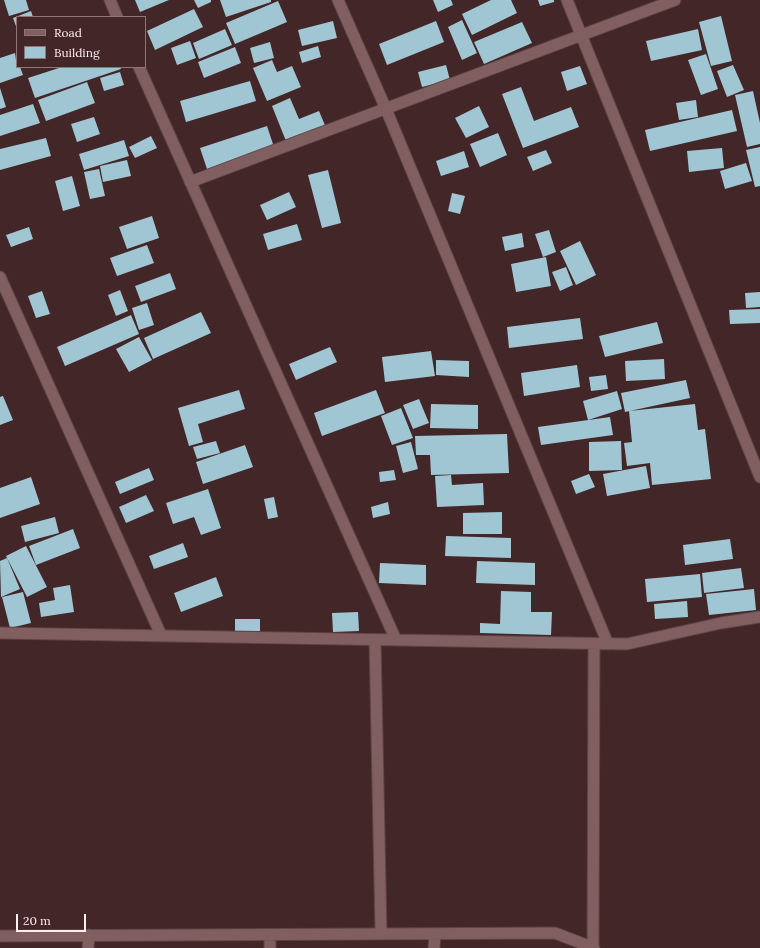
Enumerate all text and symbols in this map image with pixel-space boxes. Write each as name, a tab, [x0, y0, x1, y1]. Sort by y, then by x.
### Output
legend	[16, 16, 146, 68]
text: Road	[54, 25, 82, 40]
text: Building	[54, 45, 100, 60]
scale bar	[18, 906, 88, 932]
text: 20 m	[23, 913, 51, 928]

